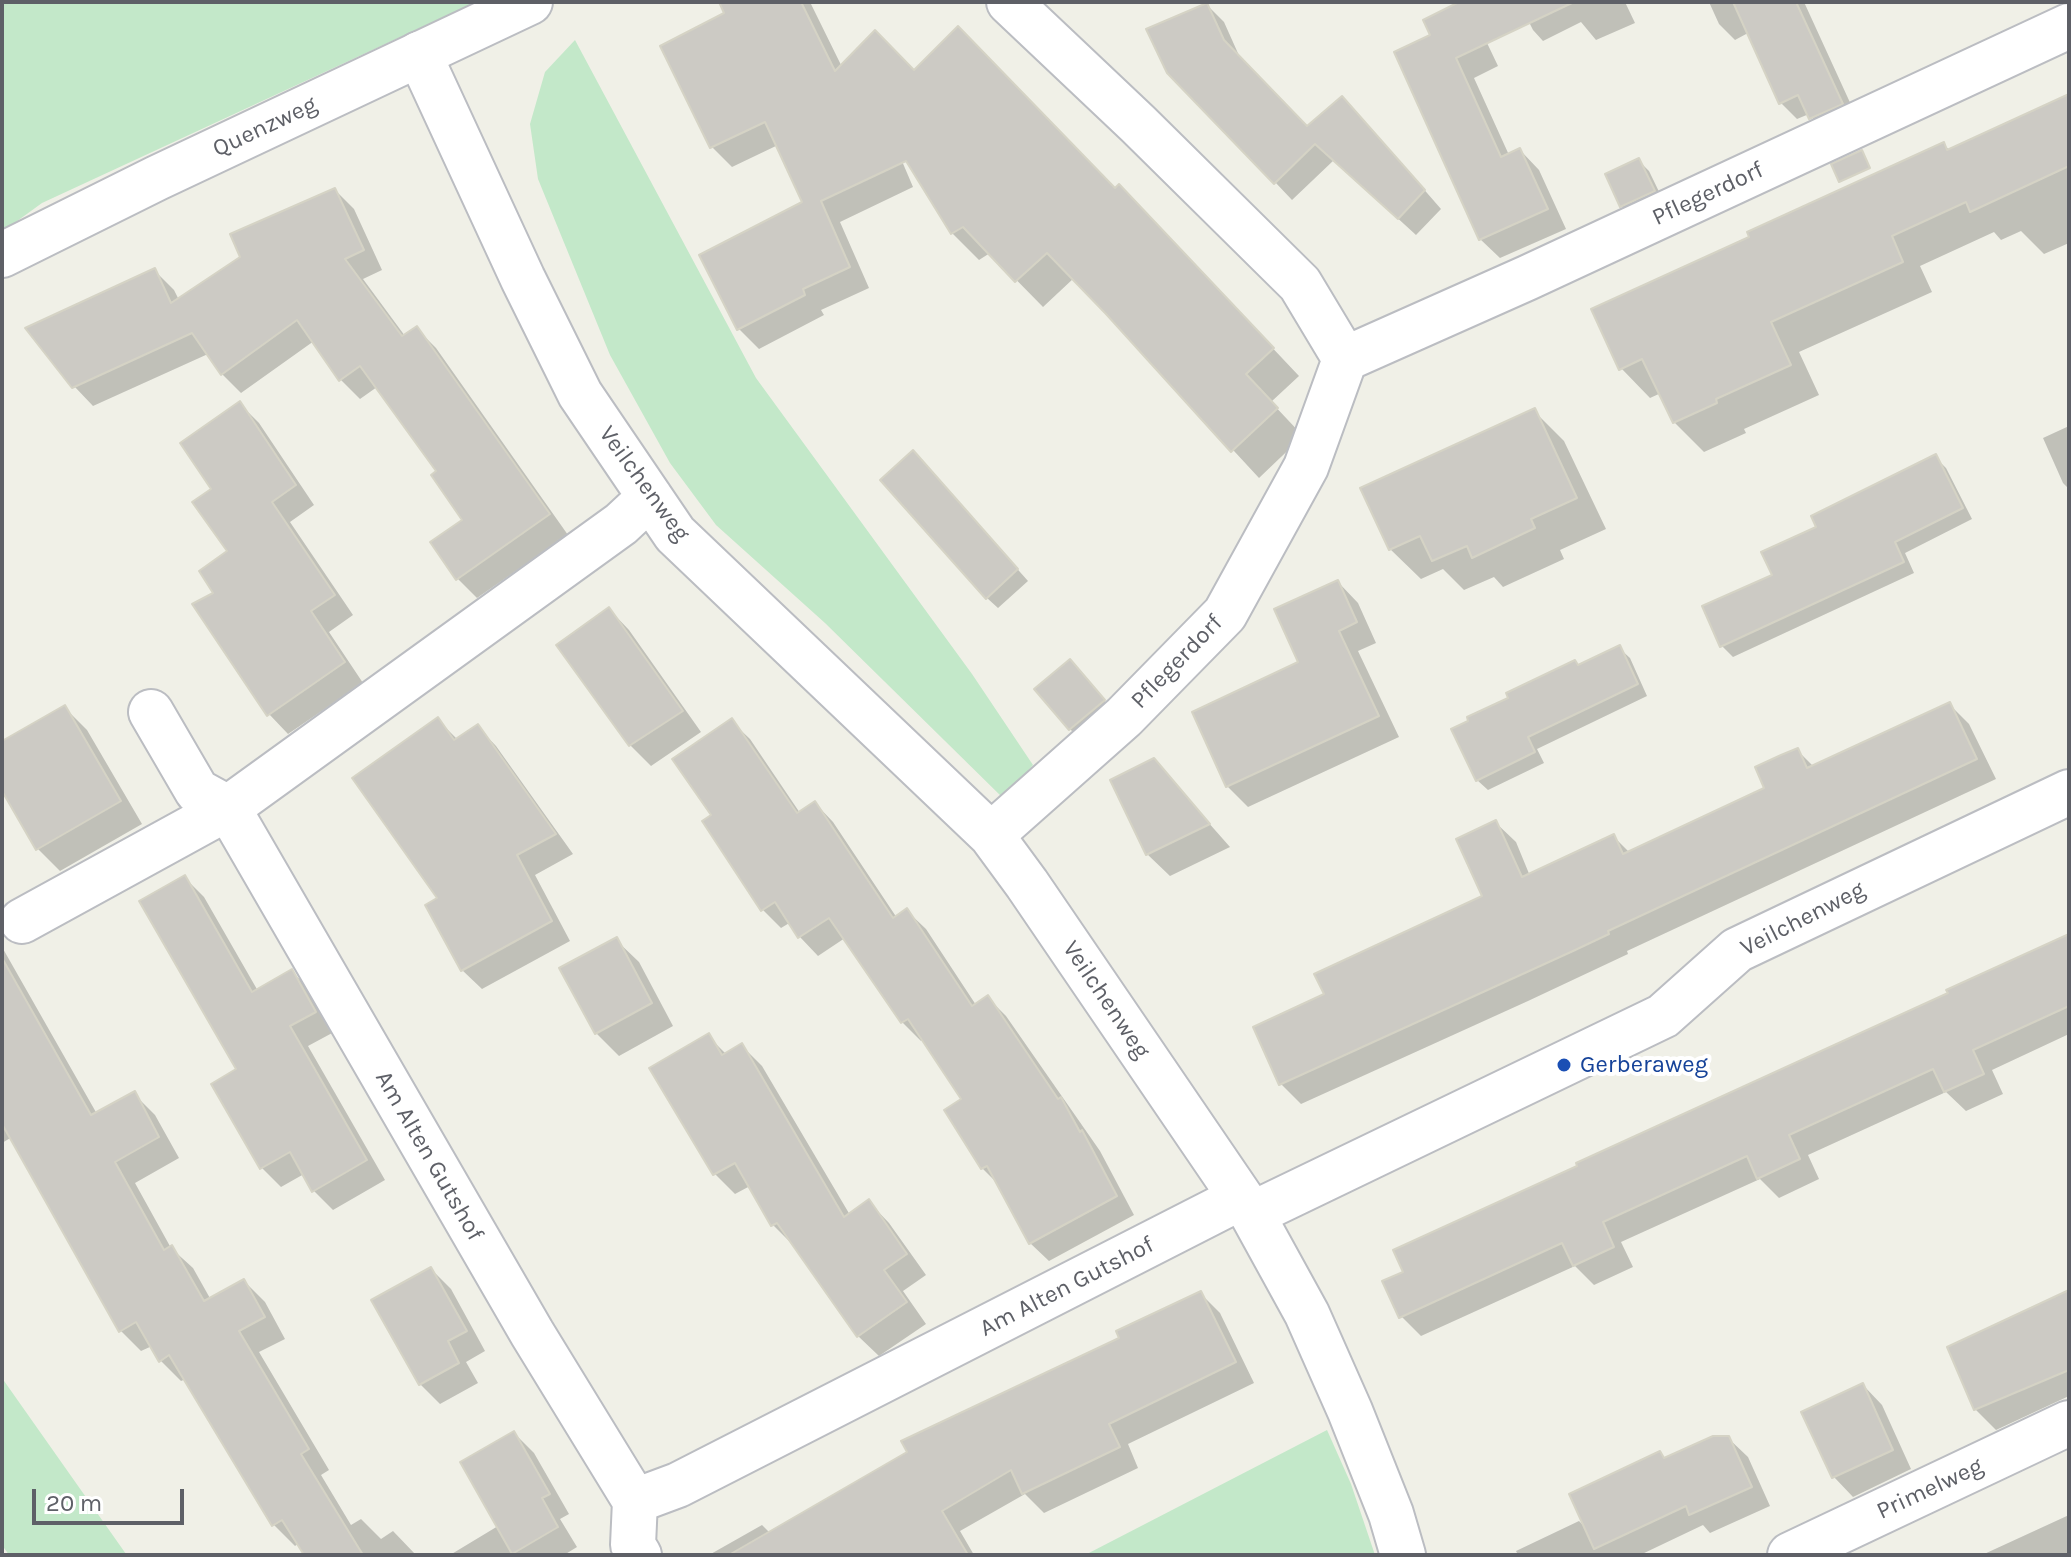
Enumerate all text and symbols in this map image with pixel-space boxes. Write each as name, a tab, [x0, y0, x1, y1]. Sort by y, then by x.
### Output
street label: Quenzweg	[208, 90, 322, 164]
street label: Pflegerdorf	[1648, 156, 1768, 232]
street label: Veilchenweg	[592, 421, 696, 547]
street label: Pflegerdorf	[1125, 609, 1229, 715]
street label: Veilchenweg	[1736, 875, 1870, 963]
street label: Veilchenweg	[1056, 936, 1156, 1064]
place label: Gerberaweg	[1580, 1051, 1708, 1079]
marker: Gerberaweg	[1555, 1056, 1573, 1074]
street label: Am Alten Gutshof	[369, 1066, 489, 1246]
street label: Am Alten Gutshof	[975, 1231, 1159, 1343]
street label: Primelweg	[1872, 1452, 1988, 1526]
scale bar	[36, 1473, 188, 1523]
text: 20 m	[46, 1489, 102, 1517]

